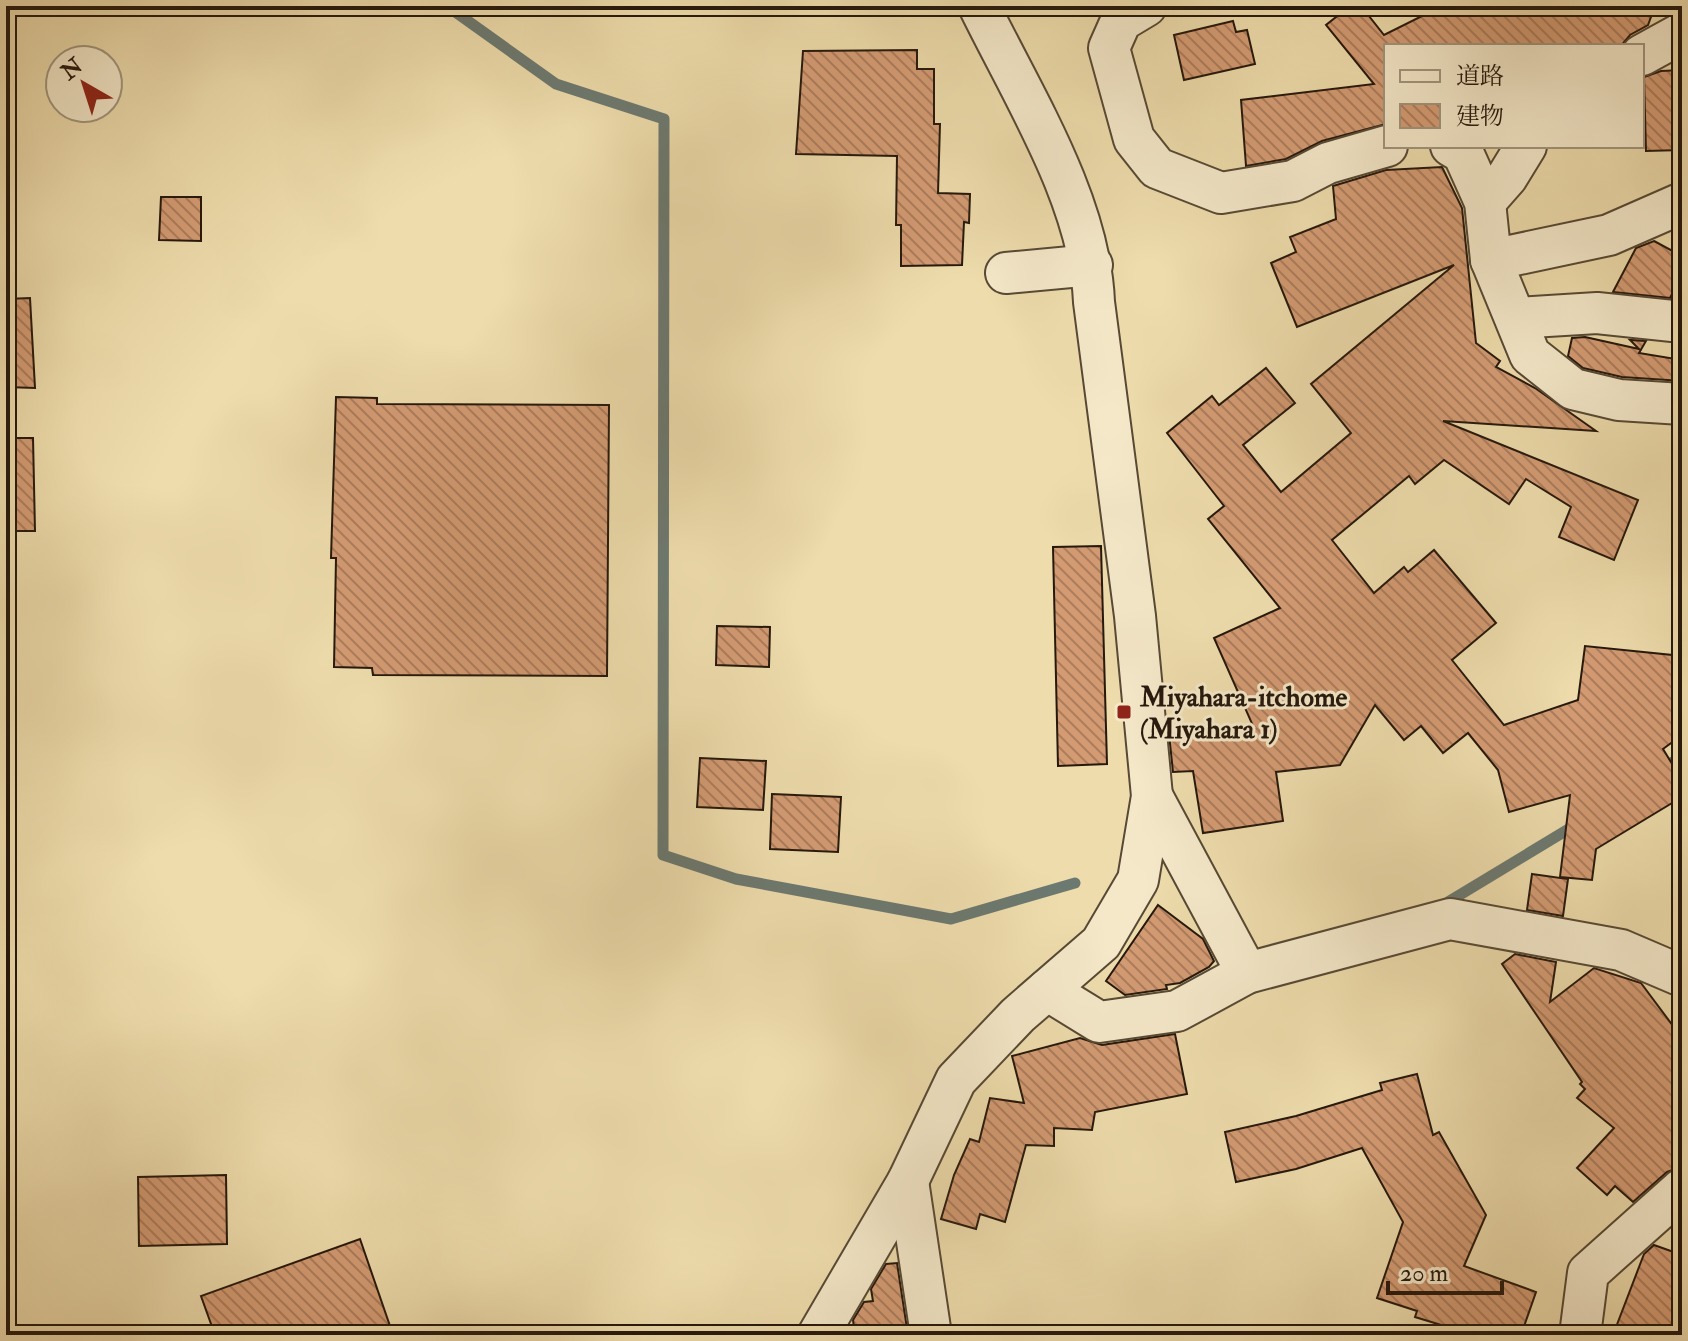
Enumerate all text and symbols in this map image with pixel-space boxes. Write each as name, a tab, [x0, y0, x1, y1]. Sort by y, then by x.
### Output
north arrow	[44, 44, 124, 124]
legend	[1384, 44, 1644, 148]
text: N	[55, 52, 89, 87]
text: 道路	[1456, 61, 1504, 92]
text: 建物	[1456, 101, 1504, 132]
place label: Miyahara-itchome (Miyahara 1)	[1139, 680, 1348, 747]
marker: Miyahara-itchome (Miyahara 1)	[1115, 703, 1133, 721]
scale bar	[1388, 1245, 1502, 1295]
text: 20 m	[1400, 1258, 1449, 1289]

